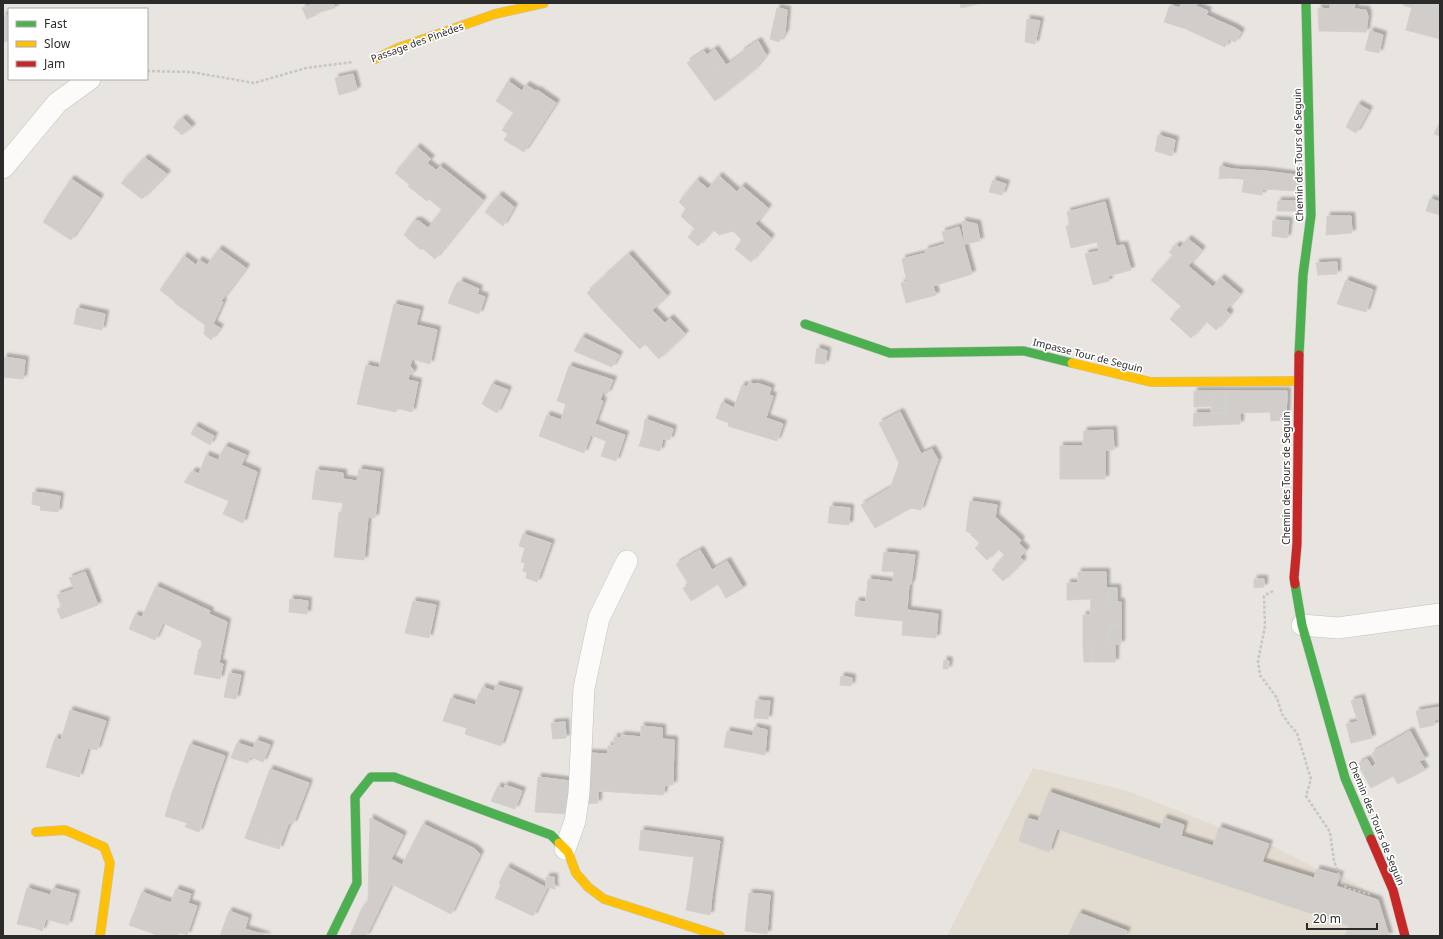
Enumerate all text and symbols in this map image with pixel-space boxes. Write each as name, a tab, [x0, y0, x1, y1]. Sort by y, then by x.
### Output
legend	[8, 8, 148, 80]
text: Fast	[44, 15, 68, 32]
street label: Passage des Pinèdes	[369, 19, 465, 65]
text: Slow	[44, 35, 71, 52]
text: Jam	[43, 55, 65, 72]
street label: Chemin des Tours de Seguin	[1290, 88, 1306, 222]
street label: Impasse Tour de Seguin	[1032, 335, 1144, 375]
street label: Chemin des Tours de Seguin	[1279, 411, 1293, 545]
street label: Chemin des Tours de Seguin	[1346, 759, 1408, 887]
scale bar	[1307, 905, 1377, 931]
text: 20 m	[1313, 910, 1341, 927]

